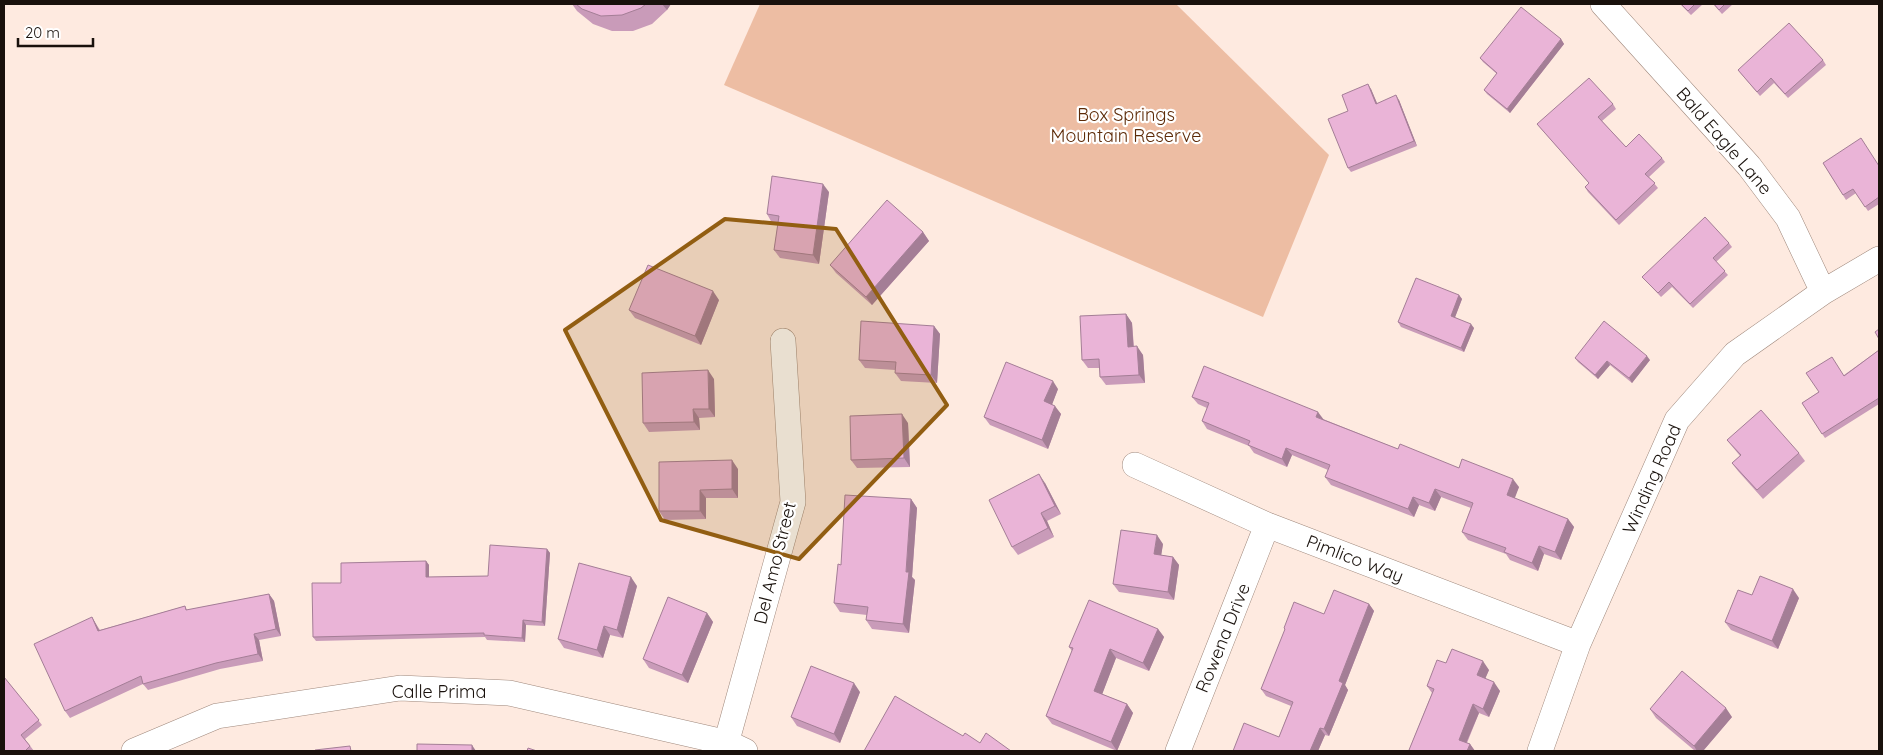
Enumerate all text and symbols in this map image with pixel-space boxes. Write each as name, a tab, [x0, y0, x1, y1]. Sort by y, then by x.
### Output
scale bar	[18, 15, 92, 47]
text: 20 m	[25, 23, 60, 42]
street label: Bald Eagle Lane	[1671, 82, 1777, 199]
park label: Box Springs Mountain Reserve	[1051, 103, 1201, 147]
street label: Winding Road	[1617, 420, 1686, 537]
street label: Del Amo Street	[748, 499, 801, 626]
street label: Pimlico Way	[1303, 529, 1407, 588]
street label: Rowena Drive	[1190, 580, 1255, 696]
street label: Calle Prima	[392, 680, 486, 703]

